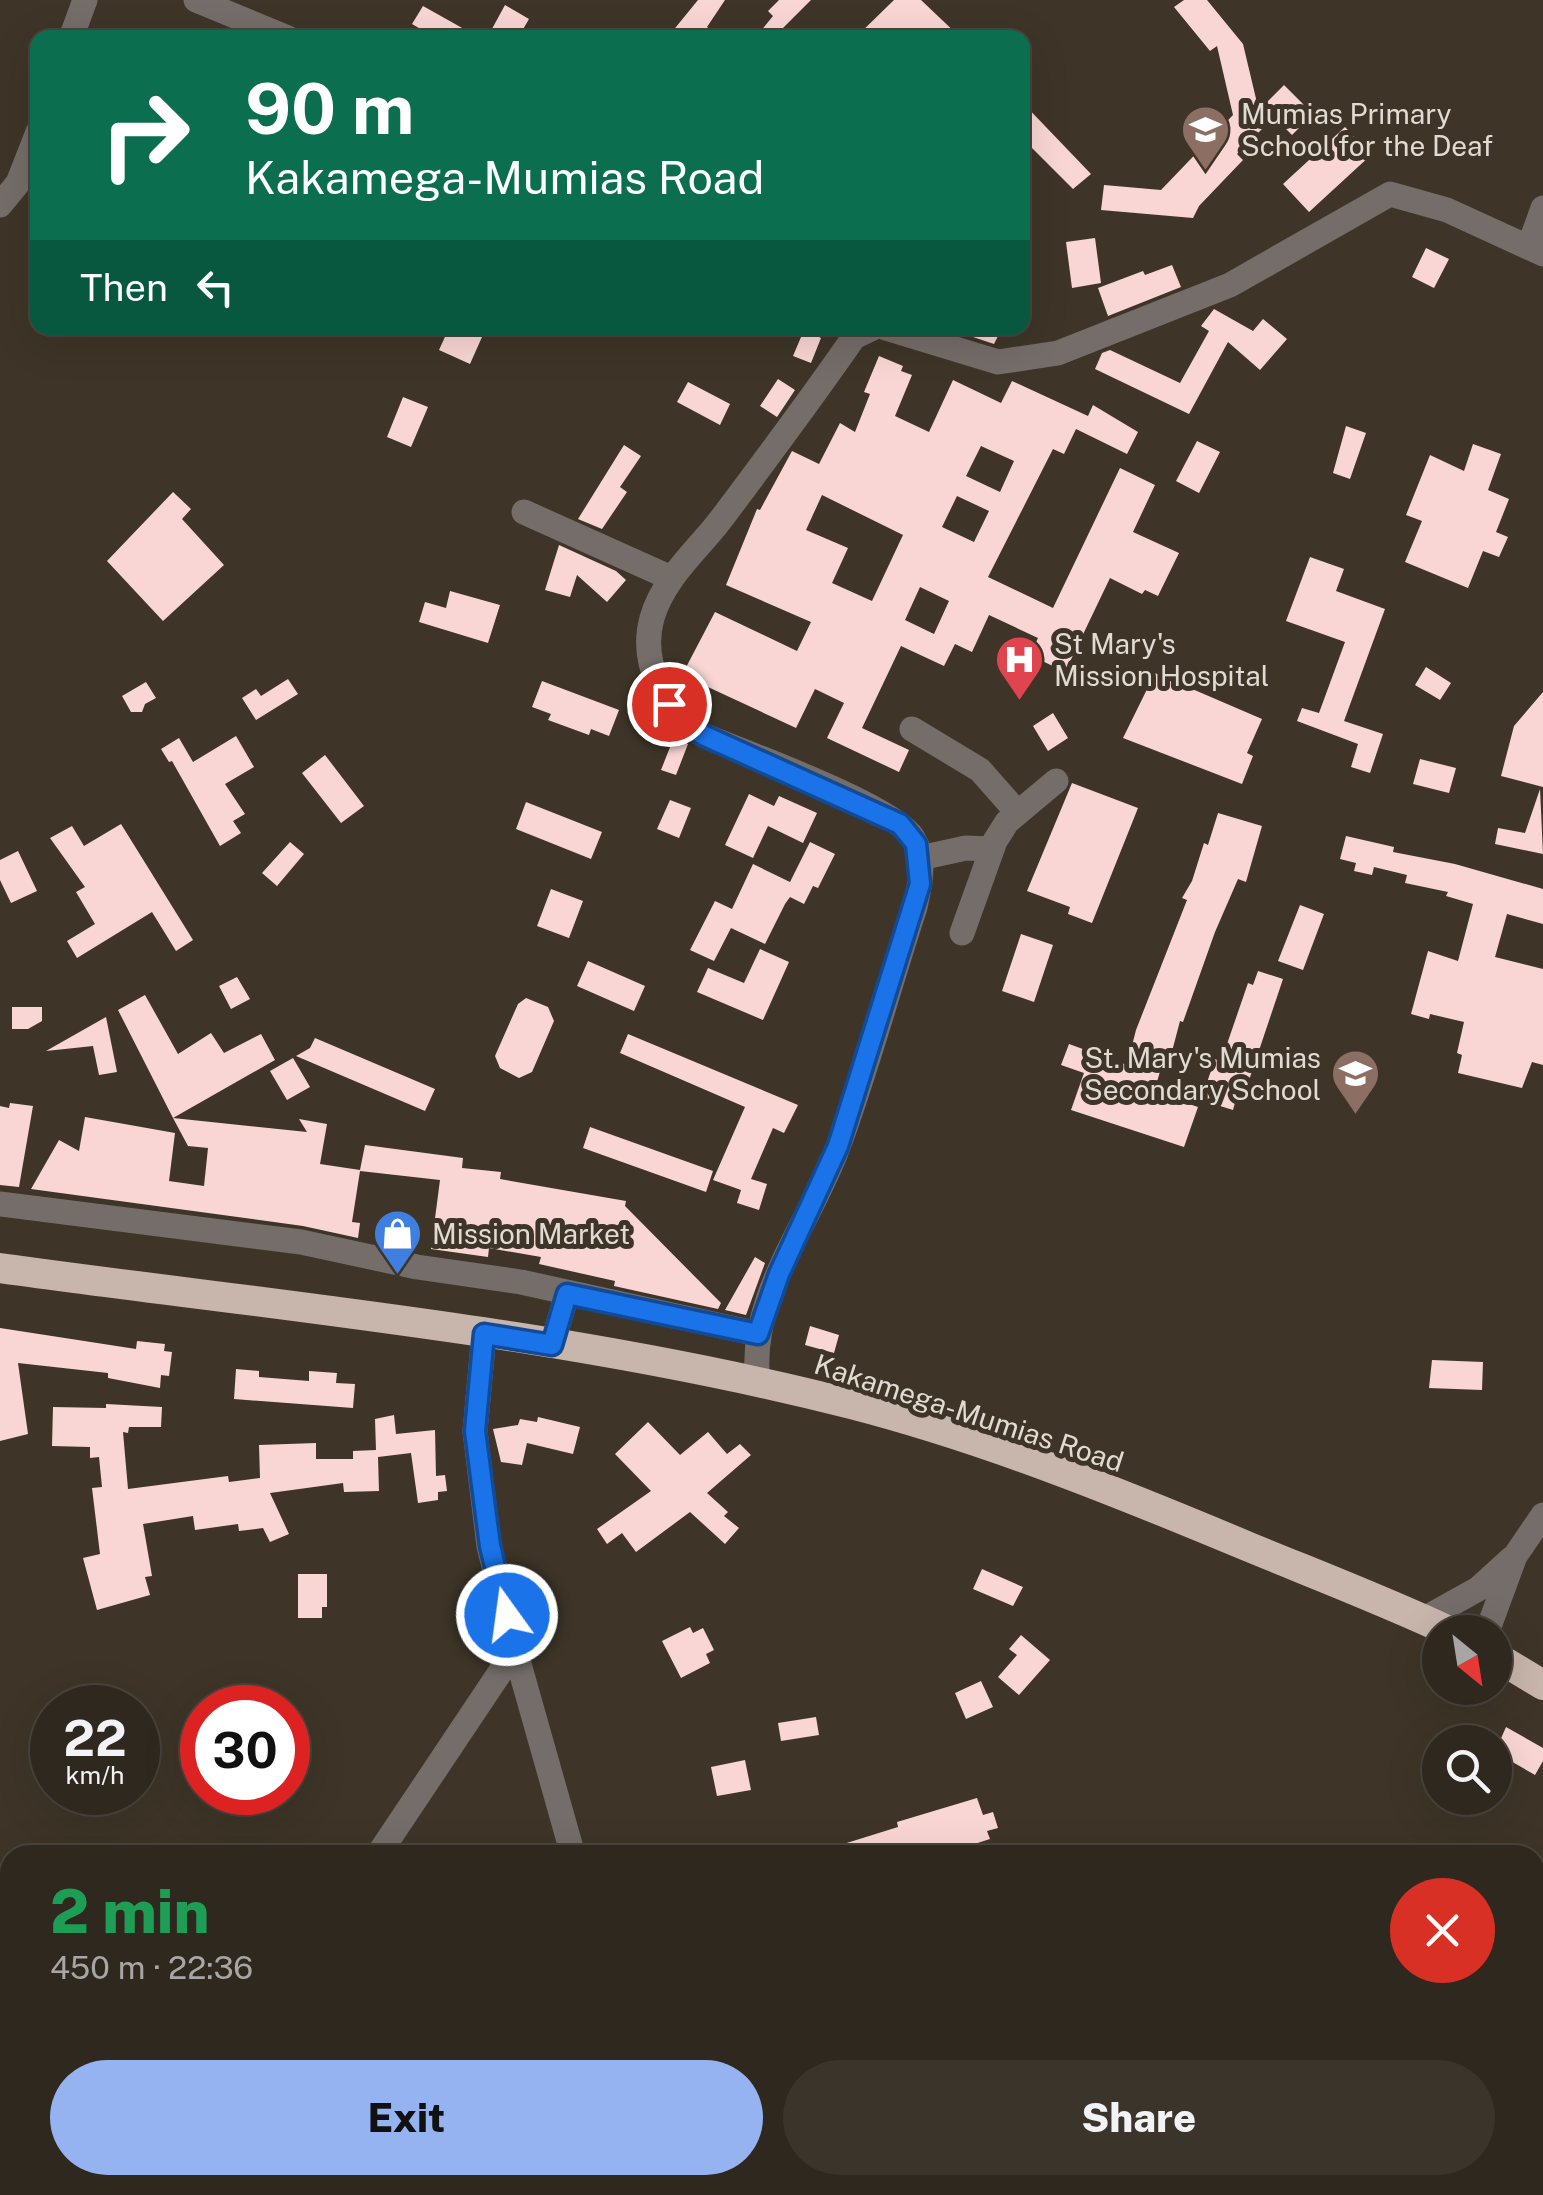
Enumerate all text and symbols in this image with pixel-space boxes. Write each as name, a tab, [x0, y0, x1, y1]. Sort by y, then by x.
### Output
text: 90 m	[245, 67, 415, 150]
icon: right	[80, 70, 210, 200]
place label: Mumias Primary School for the Deaf	[1241, 97, 1493, 162]
school or university icon: Mumias Primary School for the Deaf	[1180, 104, 1232, 172]
text: Kakamega-Mumias Road	[245, 151, 764, 204]
icon: left	[188, 260, 243, 315]
text: Then	[80, 265, 168, 310]
place label: St Mary's Mission Hospital	[1054, 627, 1269, 692]
hospital icon: St Mary's Mission Hospital	[993, 634, 1045, 702]
pin	[627, 662, 712, 747]
icon: arrive	[642, 677, 697, 732]
place label: St. Mary's Mumias Secondary School	[1084, 1041, 1321, 1106]
school or university icon: St. Mary's Mumias Secondary School	[1330, 1048, 1382, 1116]
shop icon: Mission Market	[371, 1208, 423, 1276]
place label: Mission Market	[432, 1217, 630, 1250]
street label: Kakamega-Mumias Road	[810, 1347, 1128, 1478]
position arrow	[455, 1563, 559, 1667]
north arrow	[1422, 1615, 1512, 1705]
map controls	[1422, 1615, 1512, 1815]
speed limit sign: 30	[180, 1685, 310, 1815]
text: 22	[63, 1708, 127, 1767]
button: search	[1422, 1725, 1512, 1815]
text: km/h	[66, 1760, 124, 1790]
text: 2 min	[50, 1876, 209, 1947]
button: close	[1390, 1878, 1495, 1983]
text: 450 m · 22:36	[50, 1949, 253, 1986]
button: Exit	[50, 2060, 763, 2175]
button: Share	[783, 2060, 1495, 2175]

